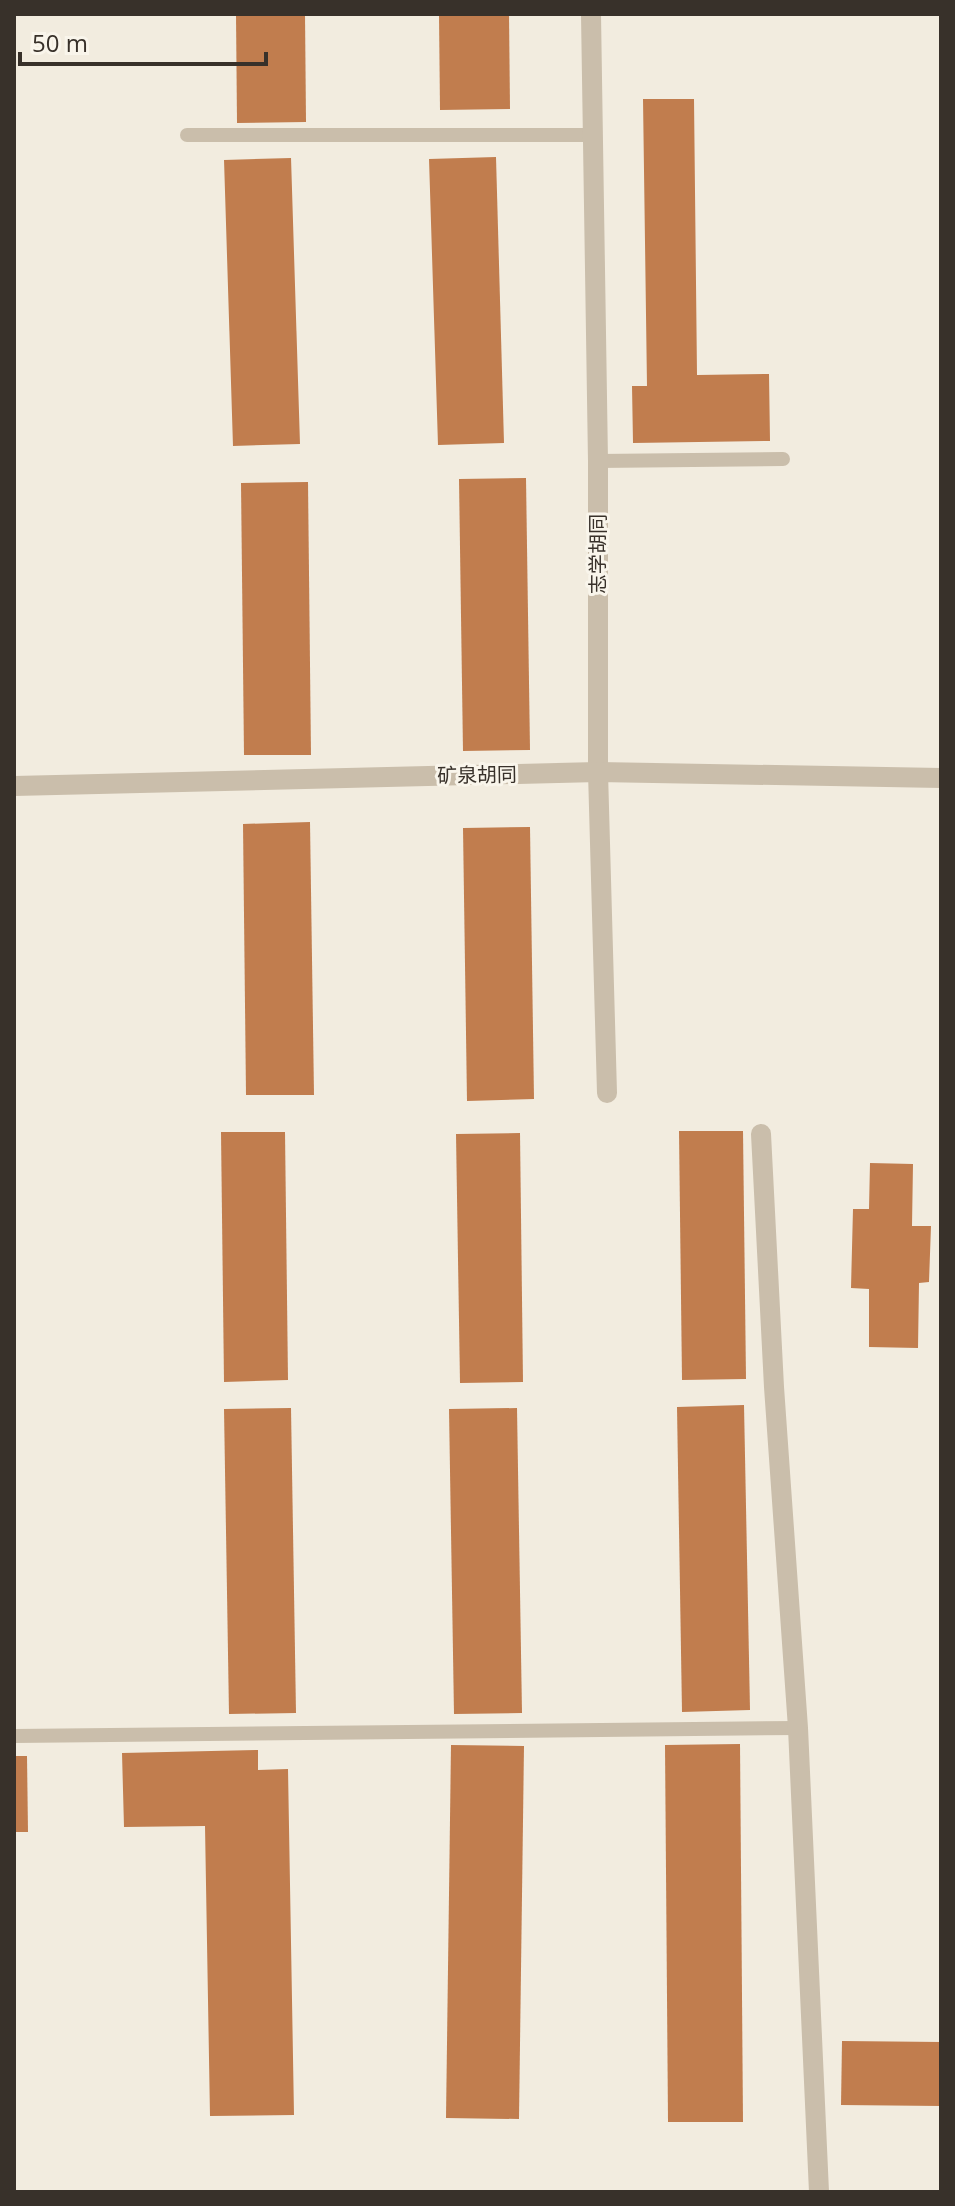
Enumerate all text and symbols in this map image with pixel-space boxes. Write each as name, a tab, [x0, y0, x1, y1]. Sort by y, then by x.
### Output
scale bar	[20, 16, 266, 66]
text: 50 m	[32, 26, 88, 59]
street label: 志学胡同	[584, 514, 611, 594]
street label: 矿泉胡同	[437, 760, 517, 789]

